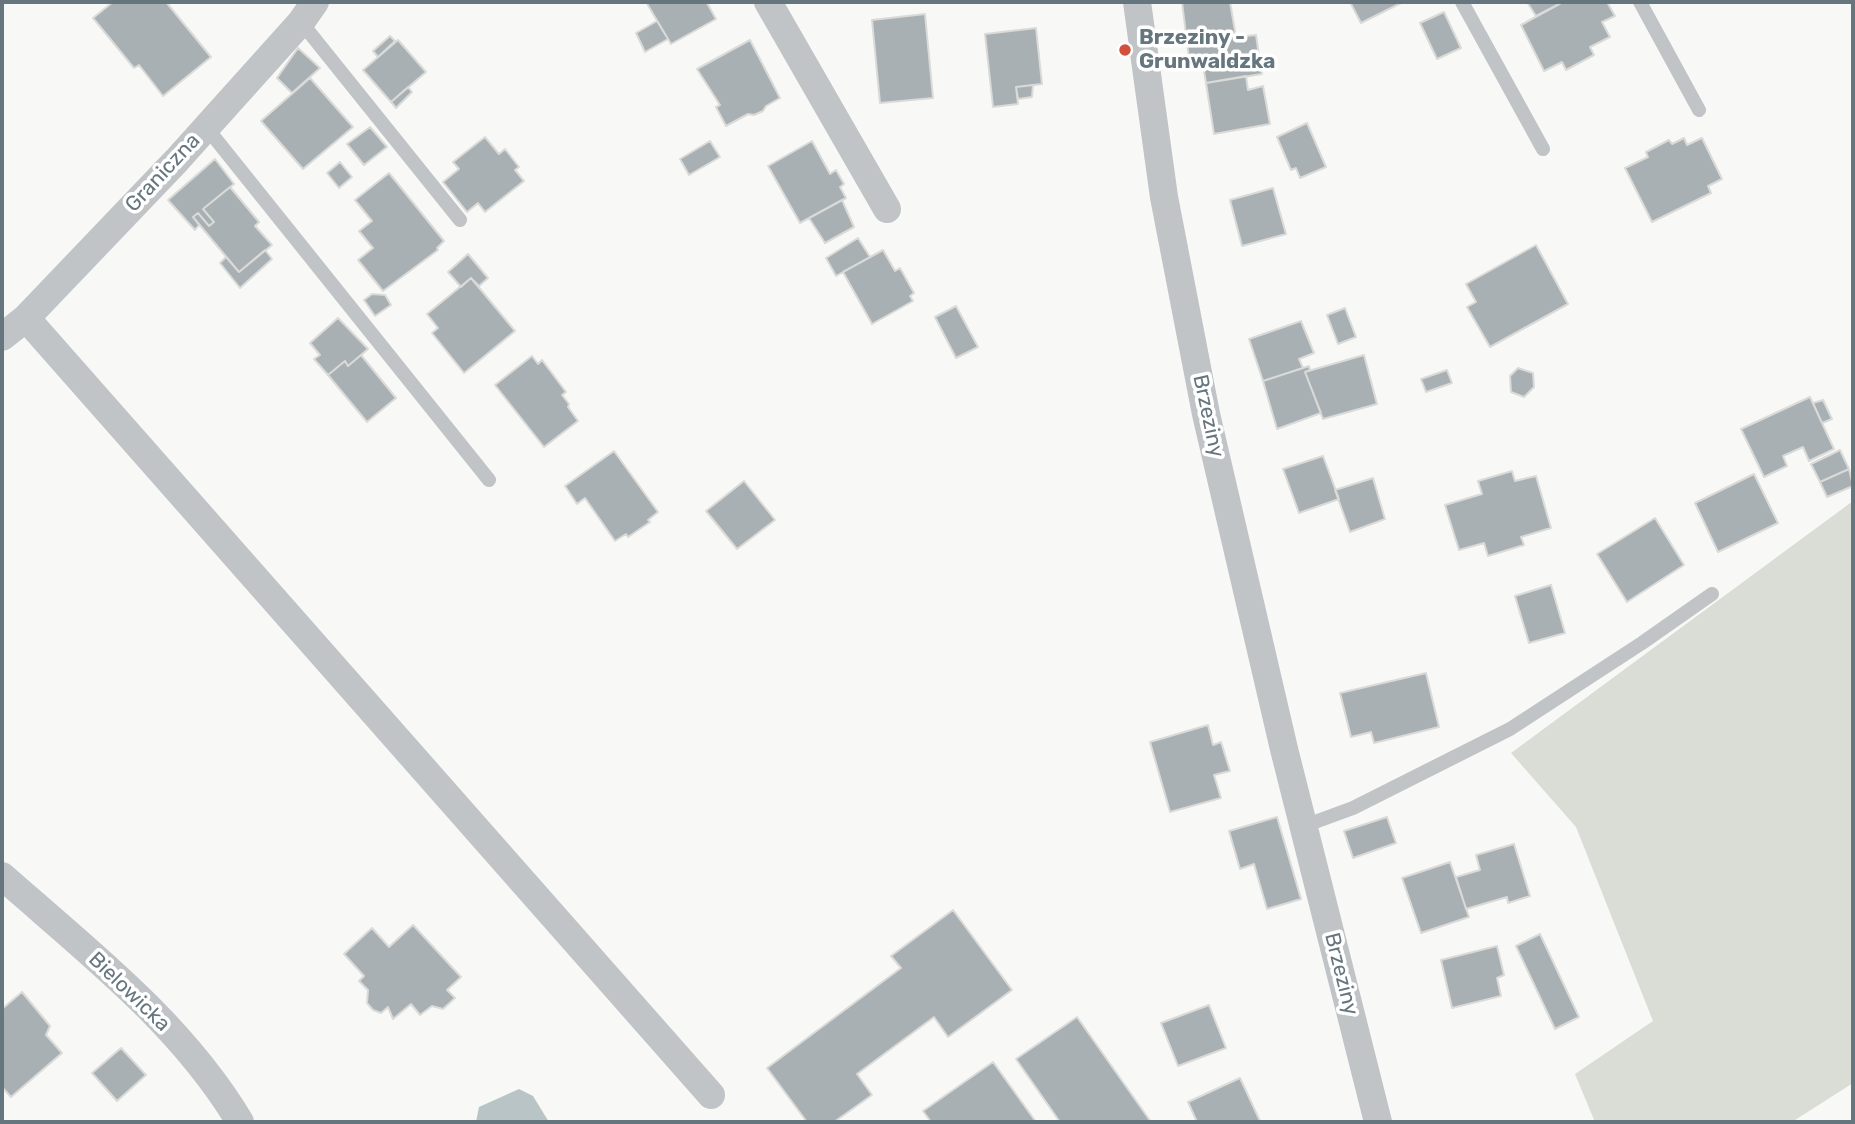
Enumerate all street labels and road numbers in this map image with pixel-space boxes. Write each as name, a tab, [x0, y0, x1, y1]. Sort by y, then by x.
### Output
street label: Graniczna	[120, 129, 206, 217]
street label: Brzeziny	[1187, 372, 1229, 460]
street label: Brzeziny	[1319, 930, 1363, 1018]
street label: Bielowicka	[83, 947, 175, 1037]

